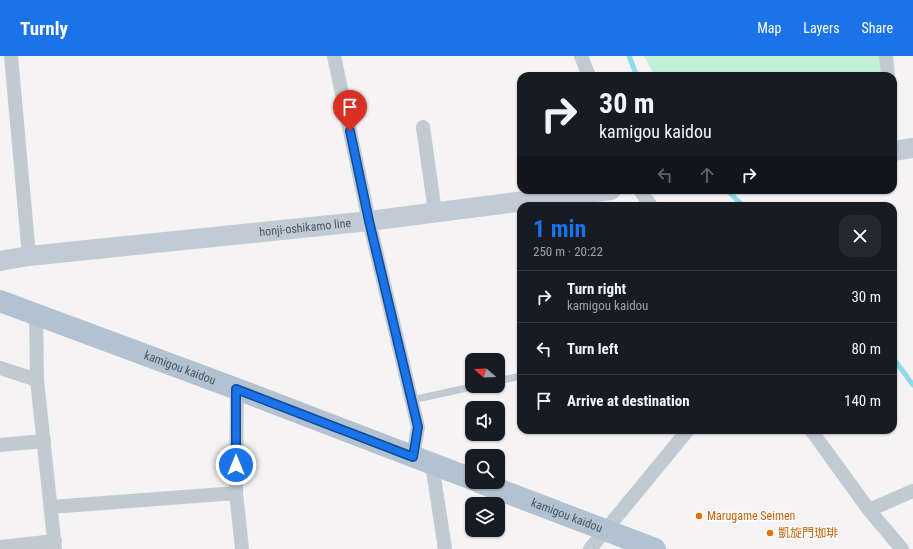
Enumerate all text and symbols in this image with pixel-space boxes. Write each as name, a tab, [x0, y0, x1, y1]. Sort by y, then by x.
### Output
text: Turnly	[20, 17, 68, 40]
text: Map	[757, 20, 781, 36]
text: Layers	[803, 20, 840, 36]
text: Share	[862, 20, 893, 36]
text: 30 m	[599, 87, 655, 120]
icon: right	[533, 88, 585, 140]
pin	[333, 90, 367, 131]
icon: arrive	[339, 96, 361, 118]
text: kamigou kaidou	[599, 121, 712, 142]
icon: left	[654, 164, 676, 186]
icon: ahead	[696, 164, 718, 186]
icon: right	[738, 164, 760, 186]
text: 1 min	[533, 215, 586, 243]
button: close	[839, 215, 881, 257]
street label: honji-oshikamo line	[259, 216, 352, 239]
text: 250 m · 20:22	[533, 244, 603, 259]
text: Turn right	[567, 280, 626, 298]
icon: right	[533, 286, 555, 308]
text: 30 m	[851, 288, 881, 306]
text: kamigou kaidou	[567, 298, 648, 313]
icon: left	[533, 338, 555, 360]
text: Turn left	[567, 340, 618, 358]
text: 80 m	[851, 340, 881, 358]
street label: kamigou kaidou	[142, 348, 218, 388]
north arrow	[465, 353, 505, 393]
map controls	[465, 353, 505, 537]
icon: arrive	[533, 390, 555, 412]
text: Arrive at destination	[567, 392, 690, 410]
text: 140 m	[844, 392, 881, 410]
button: sound	[465, 401, 505, 441]
position arrow	[215, 444, 257, 486]
button: search	[465, 449, 505, 489]
street label: kamigou kaidou	[529, 496, 605, 535]
button: layers	[465, 497, 505, 537]
place label: Marugame Seimen	[707, 509, 796, 523]
marker: Marugame Seimen	[694, 511, 704, 521]
place label: 凱旋門珈琲	[778, 526, 838, 540]
marker: 凱旋門珈琲	[765, 528, 775, 538]

